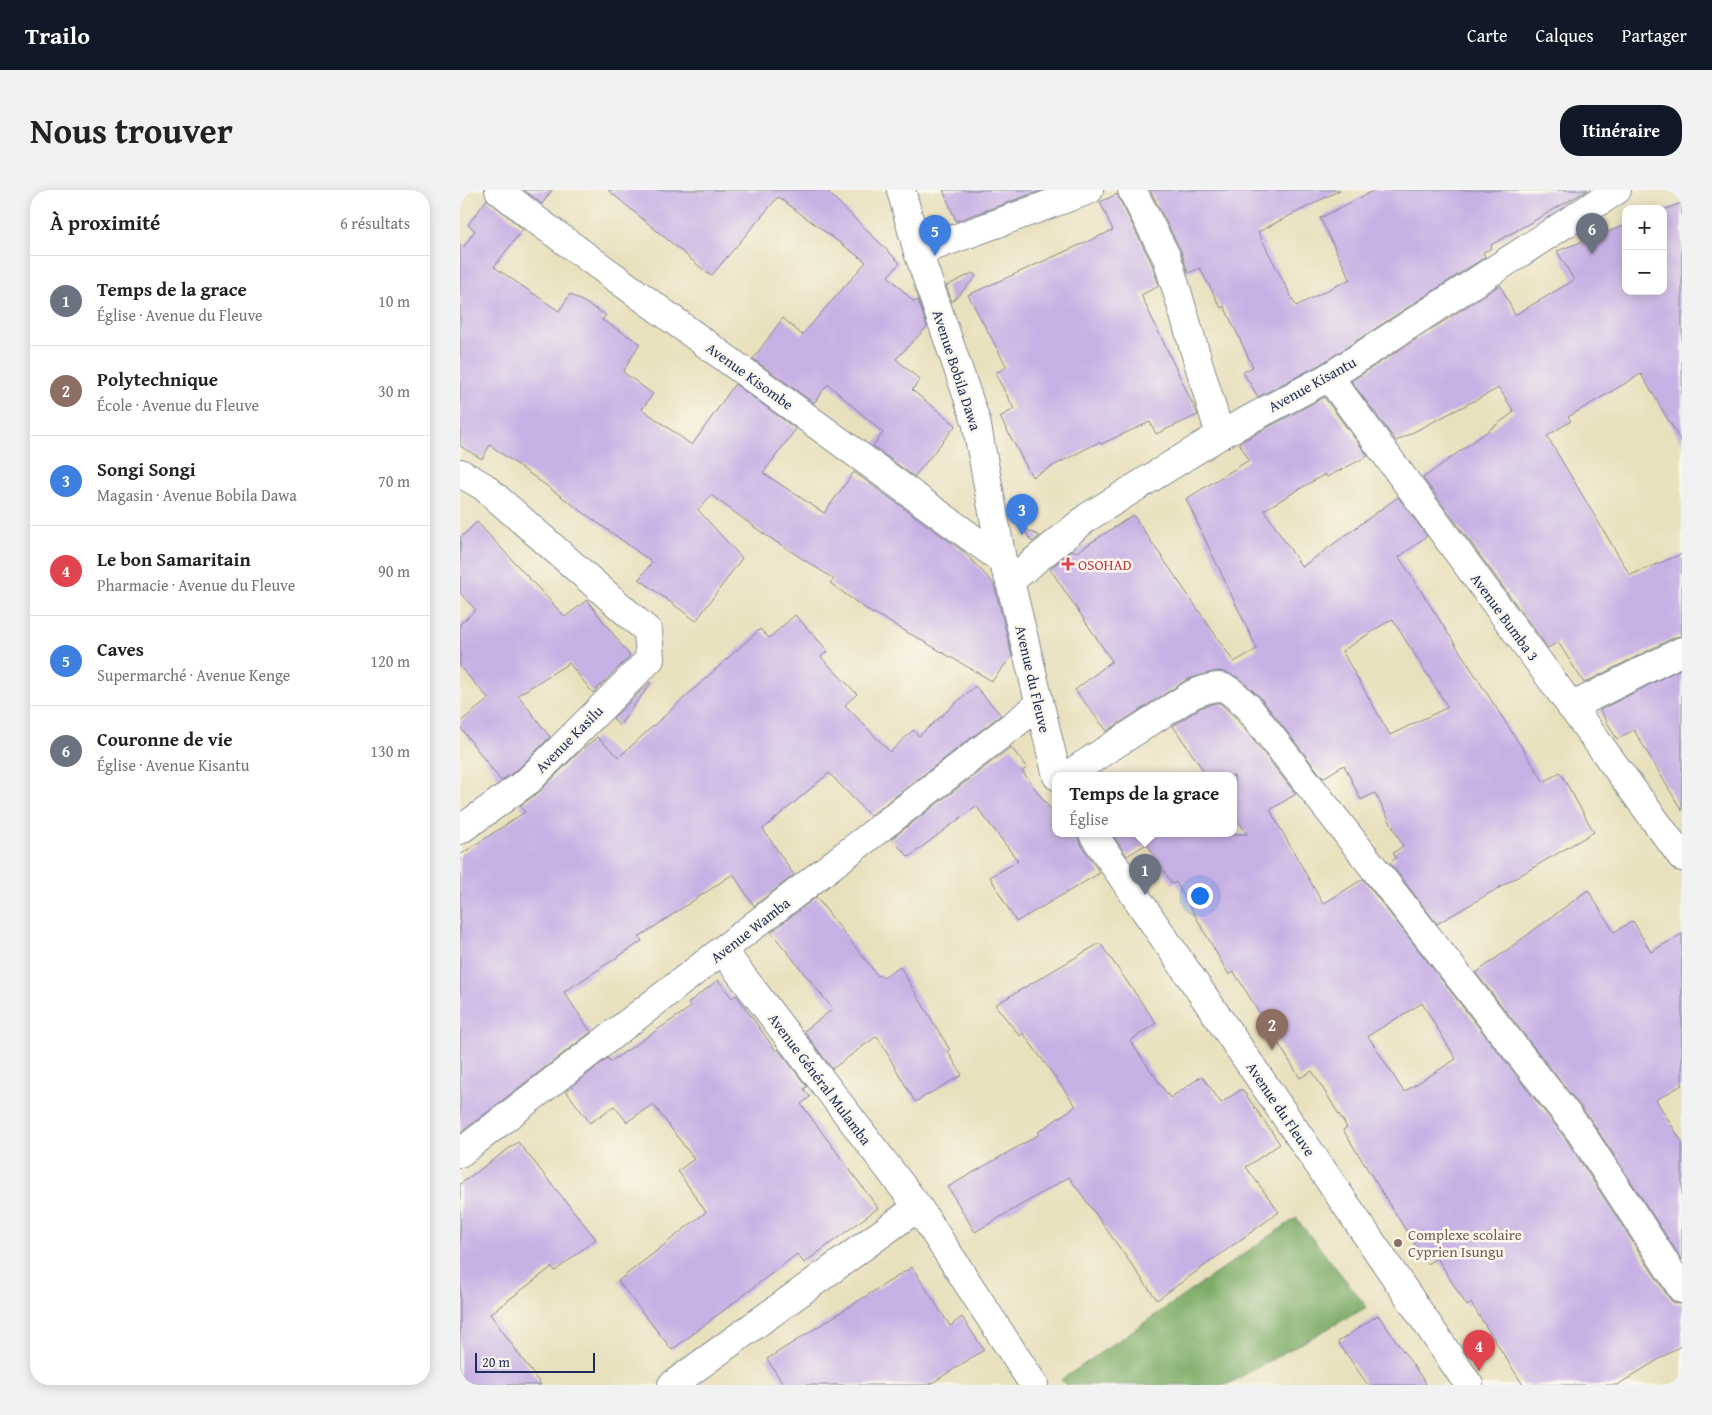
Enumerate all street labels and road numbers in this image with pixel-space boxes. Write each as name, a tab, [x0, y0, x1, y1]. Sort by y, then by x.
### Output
street label: Avenue Bobila Dawa	[928, 307, 986, 433]
street label: Avenue Kisombe	[702, 337, 798, 415]
street label: Avenue Kisantu	[1264, 351, 1360, 417]
street label: Avenue Bumba 3	[1466, 569, 1544, 665]
street label: Avenue du Fleuve	[1010, 623, 1056, 735]
street label: Avenue Kasilu	[531, 700, 608, 777]
street label: Avenue Wamba	[706, 892, 794, 968]
street label: Avenue Général Mulamba	[763, 1009, 877, 1149]
street label: Avenue du Fleuve	[1242, 1058, 1320, 1160]

